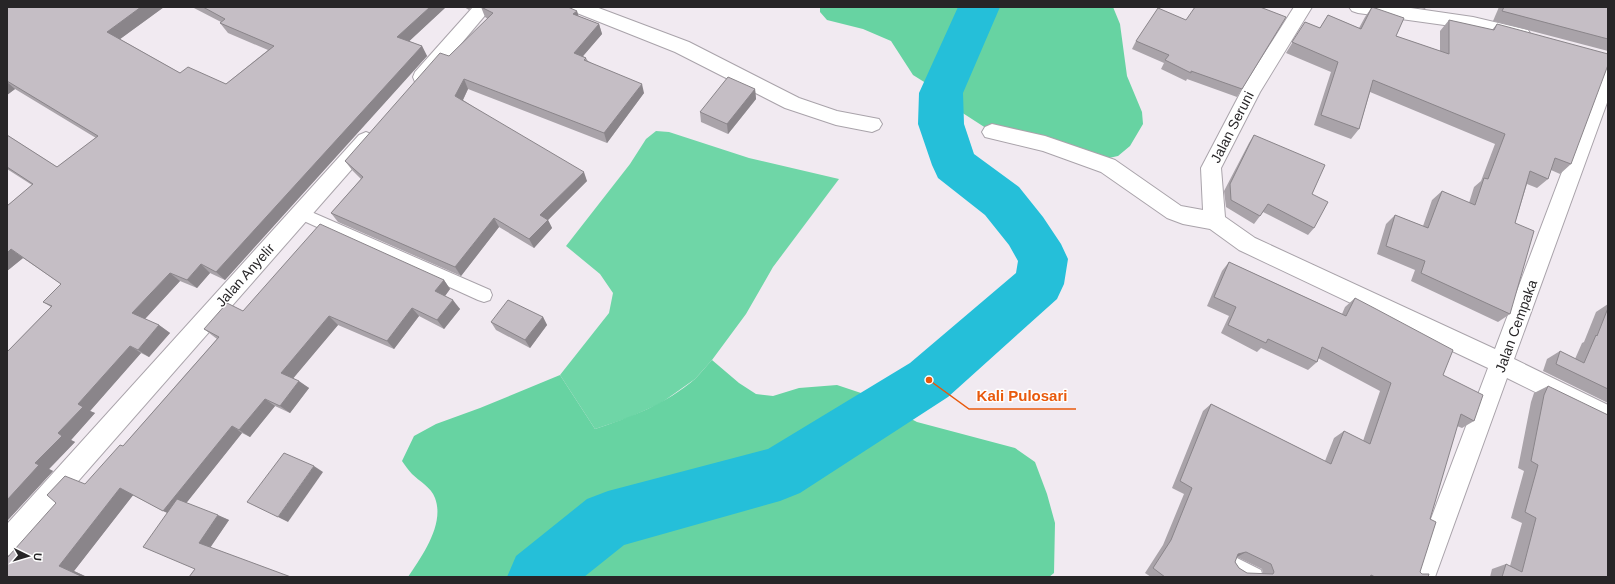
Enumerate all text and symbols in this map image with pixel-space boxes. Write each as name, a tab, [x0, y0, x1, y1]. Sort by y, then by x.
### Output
street label: Jalan Seruni	[1207, 89, 1257, 165]
street label: Jalan Anyelir	[212, 240, 278, 310]
street label: Jalan Cempaka	[1492, 277, 1540, 374]
callout: Kali Pulosari	[969, 382, 1076, 409]
text: Kali Pulosari	[977, 387, 1067, 404]
north arrow	[8, 536, 48, 576]
text: U	[32, 552, 44, 561]

